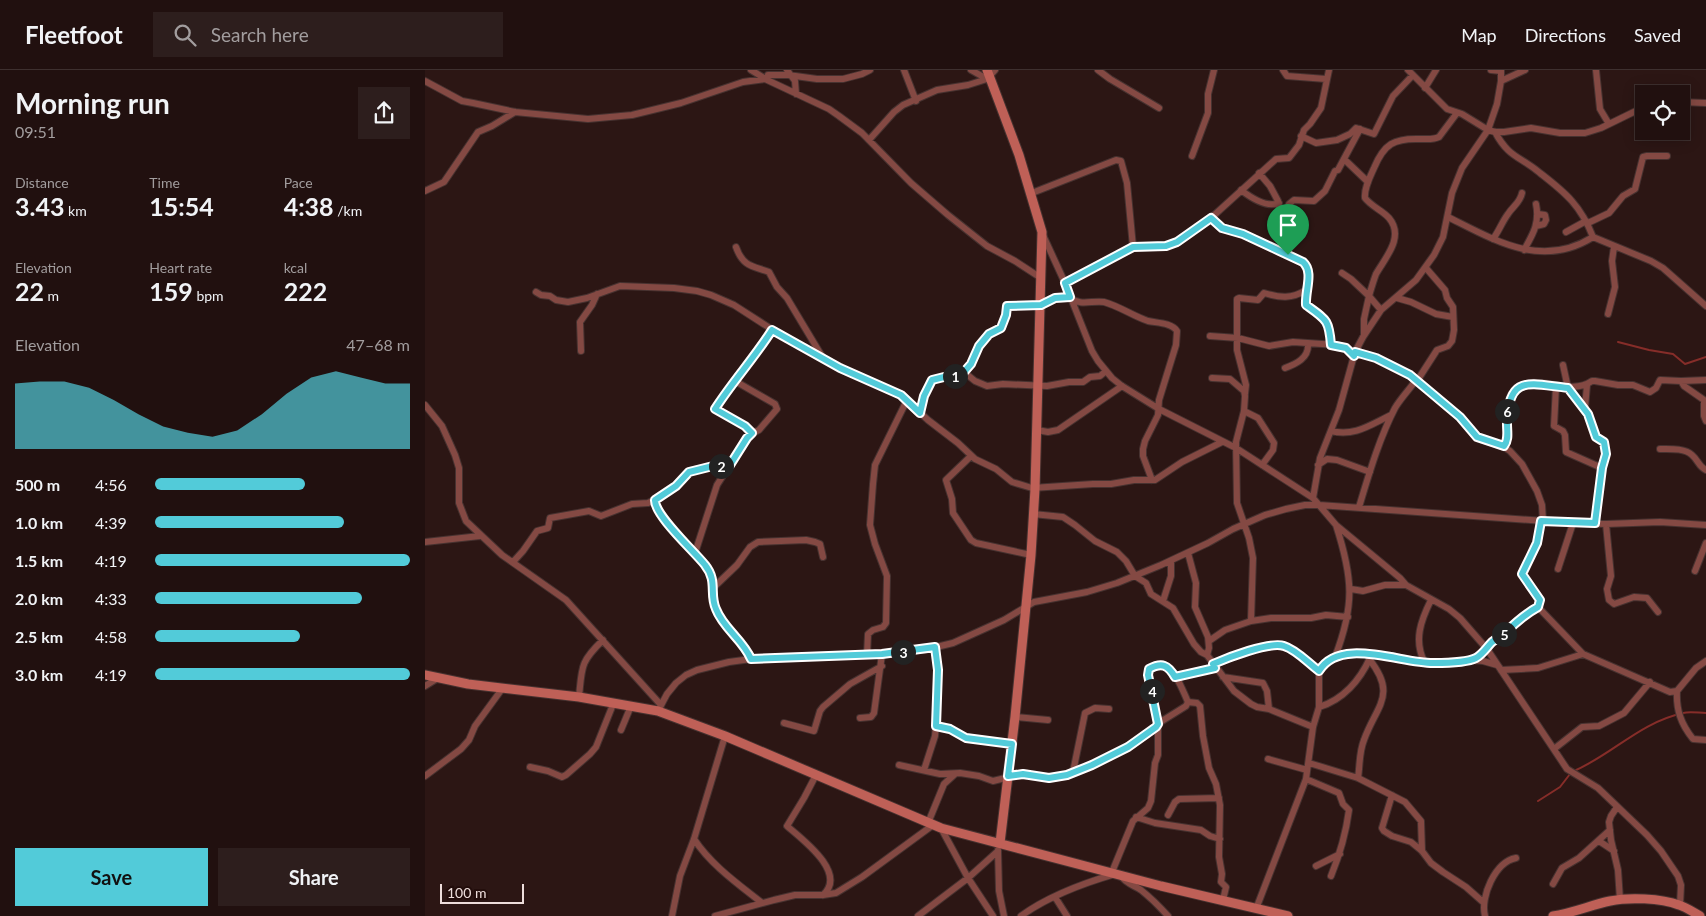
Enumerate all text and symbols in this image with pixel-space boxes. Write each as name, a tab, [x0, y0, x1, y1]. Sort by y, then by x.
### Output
search box	[153, 12, 503, 57]
text: Fleetfoot	[25, 20, 123, 49]
icon: search	[171, 21, 199, 49]
text: Search here	[211, 23, 309, 46]
text: Map	[1461, 24, 1497, 46]
text: Directions	[1525, 24, 1606, 46]
text: Saved	[1634, 24, 1681, 46]
map controls	[1635, 85, 1690, 140]
button: locate	[1635, 85, 1690, 140]
text: Morning run	[15, 86, 170, 120]
button: share	[358, 87, 410, 139]
text: 09:51	[15, 122, 56, 141]
text: Distance	[15, 174, 69, 191]
text: Time	[149, 174, 180, 191]
text: Pace	[284, 174, 313, 191]
text: 3.43	[15, 191, 64, 221]
text: 15:54	[149, 191, 214, 221]
text: 4:38	[284, 191, 334, 221]
text: km	[64, 202, 87, 219]
text: /km	[334, 202, 362, 219]
pin	[1267, 204, 1309, 255]
icon: arrive	[1274, 211, 1302, 239]
text: Elevation	[15, 259, 72, 276]
text: Heart rate	[149, 259, 212, 276]
text: kcal	[284, 259, 307, 276]
text: 22	[15, 276, 44, 306]
text: 159	[149, 276, 193, 306]
text: 222	[284, 276, 327, 306]
text: m	[44, 287, 59, 304]
text: bpm	[193, 287, 224, 304]
text: Elevation	[15, 335, 80, 354]
text: 47–68 m	[346, 335, 410, 354]
pin: 1	[943, 364, 967, 388]
text: 1	[951, 368, 960, 385]
pin: 6	[1495, 398, 1519, 424]
text: 6	[1503, 403, 1512, 420]
pin: 2	[709, 454, 733, 478]
text: 2	[717, 458, 726, 475]
text: 500 m	[15, 475, 60, 494]
text: 4:56	[95, 475, 127, 494]
text: 1.0 km	[15, 513, 63, 532]
text: 4:39	[95, 513, 127, 532]
text: 1.5 km	[15, 551, 63, 570]
text: 4:19	[95, 551, 127, 570]
text: 2.0 km	[15, 589, 63, 608]
text: 4:33	[95, 589, 127, 608]
pin: 5	[1491, 622, 1517, 646]
text: 5	[1500, 626, 1509, 643]
text: 2.5 km	[15, 627, 63, 646]
text: 4:58	[95, 627, 127, 646]
pin: 3	[891, 640, 915, 664]
text: 3	[899, 644, 908, 661]
text: 3.0 km	[15, 665, 63, 684]
text: 4:19	[95, 665, 127, 684]
pin: 4	[1139, 678, 1165, 704]
text: 4	[1148, 683, 1157, 700]
button: Save	[15, 848, 208, 906]
button: Share	[218, 848, 410, 906]
scale bar	[440, 881, 524, 904]
text: 100 m	[447, 884, 486, 901]

